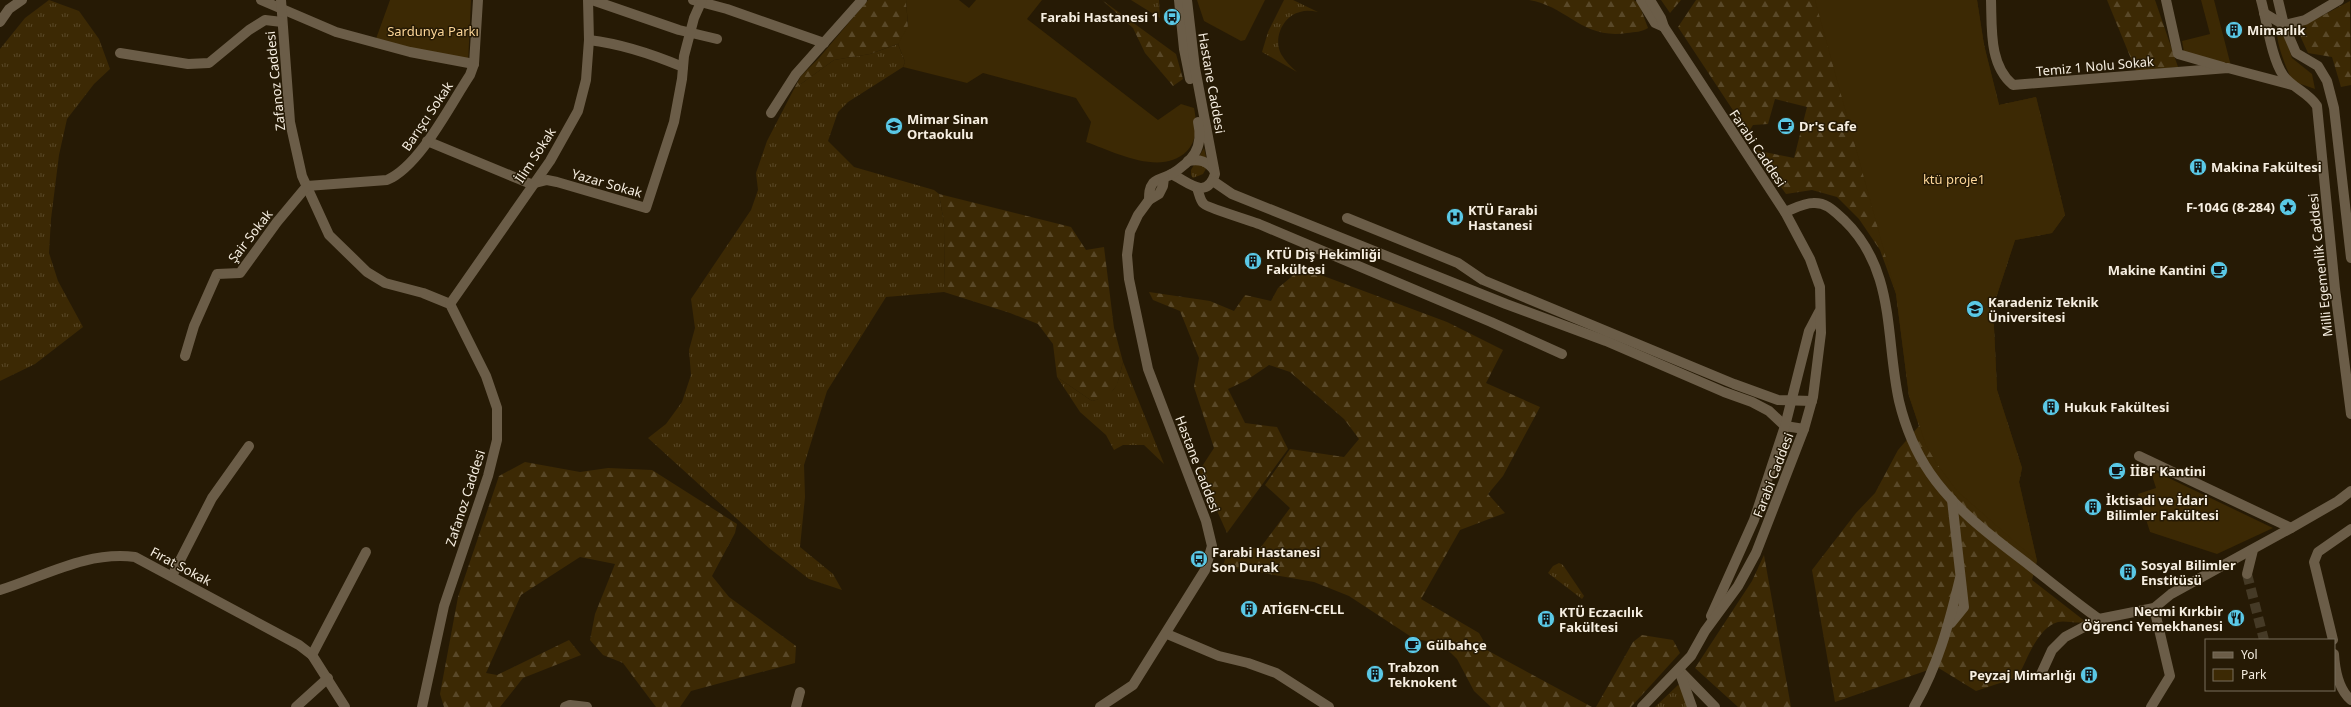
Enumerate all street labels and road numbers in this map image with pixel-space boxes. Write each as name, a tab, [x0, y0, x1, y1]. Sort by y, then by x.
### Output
street label: Zafanoz Caddesi	[261, 30, 289, 132]
street label: Hastane Caddesi	[1194, 31, 1230, 135]
street label: Temiz 1 Nolu Sokak	[2035, 52, 2155, 80]
street label: Barışcı Sokak	[397, 78, 457, 154]
street label: Farabi Caddesi	[1725, 106, 1791, 190]
street label: İlim Sokak	[510, 124, 560, 186]
street label: Yazar Sokak	[570, 164, 644, 202]
street label: Milli Egemenlik Caddesi	[2304, 192, 2336, 338]
street label: Şair Sokak	[224, 206, 276, 266]
street label: Hastane Caddesi	[1171, 413, 1225, 515]
street label: Farabi Caddesi	[1749, 430, 1797, 520]
street label: Zafanoz Caddesi	[441, 448, 489, 548]
street label: Fırat Sokak	[147, 542, 215, 590]

